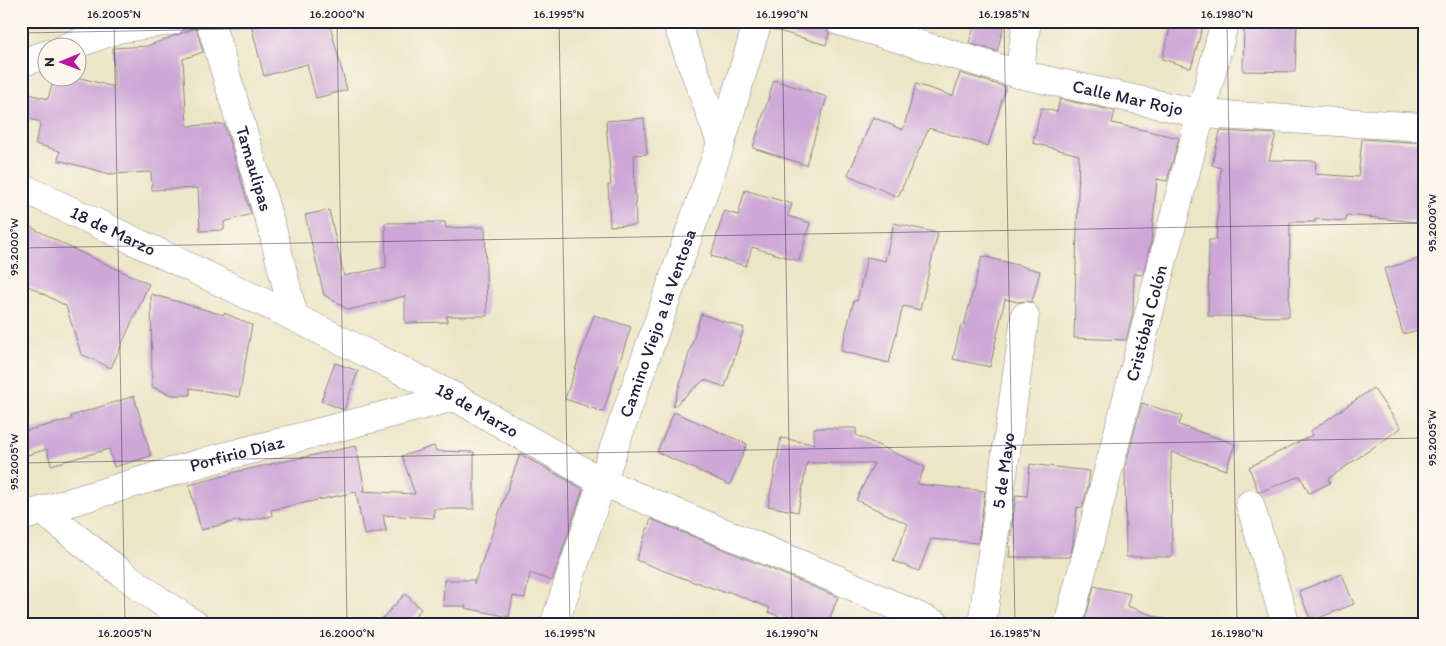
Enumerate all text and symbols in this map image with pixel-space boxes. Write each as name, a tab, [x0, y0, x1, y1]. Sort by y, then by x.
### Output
text: 16.2005°N	[87, 7, 141, 21]
text: 16.2000°N	[310, 7, 365, 21]
text: 16.1995°N	[534, 7, 584, 21]
text: 16.1990°N	[756, 7, 808, 21]
text: 16.1985°N	[978, 7, 1030, 21]
text: 16.1980°N	[1201, 7, 1253, 21]
north arrow	[38, 38, 88, 88]
text: N	[41, 57, 58, 67]
street label: Calle Mar Rojo	[1070, 75, 1185, 121]
street label: Tamaulipas	[231, 123, 277, 214]
text: 95.2000°W	[1425, 194, 1439, 252]
street label: 18 de Marzo	[67, 201, 159, 261]
text: 95.2000°W	[7, 218, 21, 276]
street label: Camino Viejo a la Ventosa	[614, 226, 701, 421]
street label: Cristóbal Colón	[1121, 262, 1172, 384]
street label: 18 de Marzo	[432, 378, 523, 443]
text: 95.2005°W	[1425, 410, 1439, 466]
street label: Porfirio Díaz	[187, 430, 287, 477]
street label: 5 de Mayo	[987, 431, 1020, 510]
text: 95.2005°W	[7, 434, 21, 490]
text: 16.2005°N	[98, 626, 152, 640]
text: 16.2000°N	[320, 626, 375, 640]
text: 16.1995°N	[545, 626, 595, 640]
text: 16.1990°N	[766, 626, 818, 640]
text: 16.1985°N	[989, 626, 1041, 640]
text: 16.1980°N	[1211, 626, 1263, 640]

